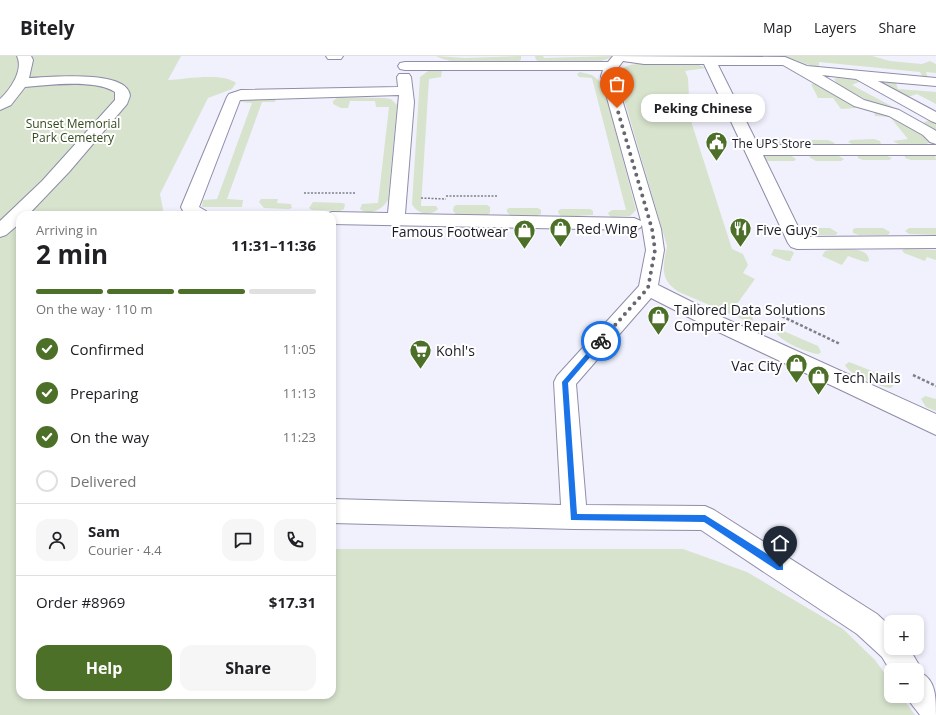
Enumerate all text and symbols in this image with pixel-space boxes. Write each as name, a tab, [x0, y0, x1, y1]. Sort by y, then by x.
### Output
text: Bitely	[20, 15, 75, 41]
text: Map	[763, 18, 792, 37]
text: Layers	[814, 18, 856, 37]
text: Share	[878, 18, 916, 37]
pin	[600, 67, 634, 108]
icon: bag	[606, 73, 628, 95]
callout: Peking Chinese	[641, 94, 765, 122]
text: Peking Chinese	[654, 99, 752, 117]
park label: Sunset Memorial Park Cemetery	[26, 115, 120, 146]
public building icon: The UPS Store	[703, 130, 729, 163]
place label: The UPS Store	[732, 135, 811, 152]
shop icon: Red Wing	[547, 215, 573, 248]
restaurant icon: Five Guys	[727, 216, 753, 249]
shop icon: Famous Footwear	[511, 218, 537, 251]
place label: Red Wing	[576, 219, 638, 238]
place label: Five Guys	[756, 220, 818, 239]
text: Arriving in	[36, 221, 98, 239]
place label: Famous Footwear	[391, 222, 508, 241]
text: 11:31–11:36	[231, 235, 316, 255]
text: 2 min	[36, 236, 108, 272]
text: On the way · 110 m	[36, 300, 152, 318]
place label: Tailored Data Solutions Computer Repair	[674, 300, 826, 335]
shop icon: Tailored Data Solutions Computer Repair	[646, 304, 672, 337]
courier	[581, 321, 621, 361]
icon: bike	[590, 330, 612, 352]
supermarket icon: Kohl's	[408, 337, 434, 370]
icon: check	[36, 338, 58, 360]
text: Confirmed	[70, 339, 144, 359]
text: 11:05	[283, 340, 316, 358]
place label: Kohl's	[436, 341, 475, 360]
shop icon: Vac City	[784, 352, 810, 385]
place label: Vac City	[731, 356, 783, 375]
shop icon: Tech Nails	[805, 364, 831, 397]
place label: Tech Nails	[834, 368, 901, 387]
icon: check	[36, 382, 58, 404]
text: Preparing	[70, 383, 138, 403]
text: 11:13	[283, 384, 316, 402]
icon: check	[36, 426, 58, 448]
text: On the way	[70, 427, 149, 447]
text: 11:23	[283, 428, 316, 446]
text: Delivered	[70, 471, 137, 491]
button: person	[36, 519, 78, 561]
button: chat	[222, 519, 264, 561]
button: phone	[274, 519, 316, 561]
text: Sam	[88, 521, 120, 541]
pin	[763, 526, 797, 567]
icon: home	[769, 532, 791, 554]
text: Courier · 4.4	[88, 541, 162, 559]
text: Order #8969	[36, 592, 125, 612]
text: $17.31	[269, 592, 316, 612]
map controls	[884, 615, 924, 703]
button: +	[884, 615, 924, 655]
button: Help	[36, 645, 172, 691]
button: Share	[180, 645, 316, 691]
button: −	[884, 663, 924, 703]

